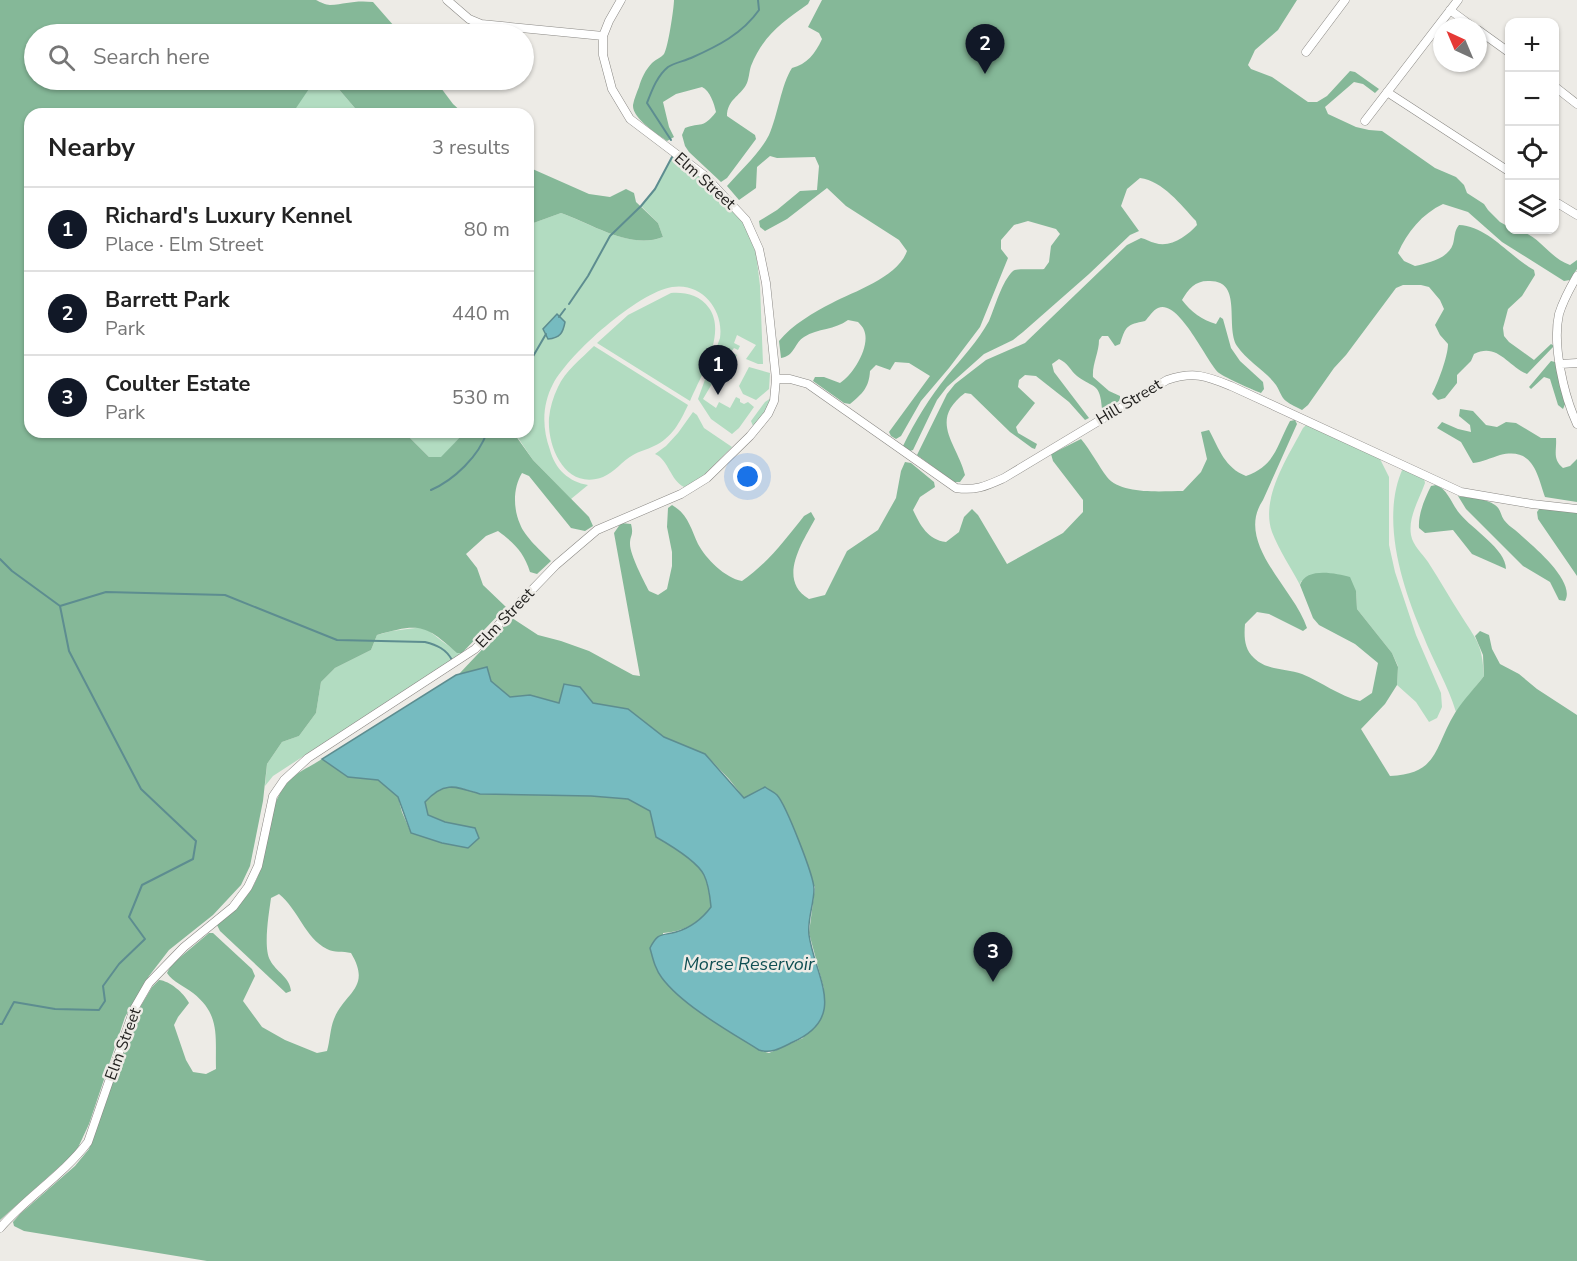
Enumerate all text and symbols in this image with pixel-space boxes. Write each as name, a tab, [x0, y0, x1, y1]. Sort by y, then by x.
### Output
north arrow	[1433, 18, 1487, 72]
map controls	[1505, 18, 1559, 234]
button: +	[1505, 18, 1559, 72]
search box	[24, 24, 534, 90]
pin: 2	[966, 25, 1004, 74]
icon: search	[45, 41, 78, 74]
text: Search here	[93, 42, 210, 72]
button: −	[1505, 72, 1559, 126]
button: locate	[1505, 126, 1559, 180]
text: Nearby	[48, 130, 135, 165]
text: 3 results	[432, 134, 510, 161]
street label: Elm Street	[670, 148, 741, 215]
button: layers	[1505, 180, 1559, 234]
text: Richard's Luxury Kennel	[105, 201, 352, 231]
text: 1	[62, 216, 74, 243]
text: 80 m	[464, 216, 510, 243]
text: Place · Elm Street	[105, 231, 263, 258]
text: Barrett Park	[105, 285, 230, 315]
text: 2	[62, 300, 74, 327]
text: 440 m	[452, 300, 510, 327]
text: Park	[105, 315, 145, 342]
pin: 1	[698, 346, 738, 395]
text: Coulter Estate	[105, 369, 251, 399]
street label: Hill Street	[1092, 374, 1166, 430]
text: 3	[62, 384, 74, 411]
text: 530 m	[452, 384, 510, 411]
text: Park	[105, 399, 145, 426]
your location	[733, 462, 762, 491]
street label: Elm Street	[471, 583, 539, 653]
pin: 3	[974, 932, 1012, 982]
water label: Morse Reservoir	[683, 952, 815, 976]
street label: Elm Street	[100, 1004, 146, 1083]

